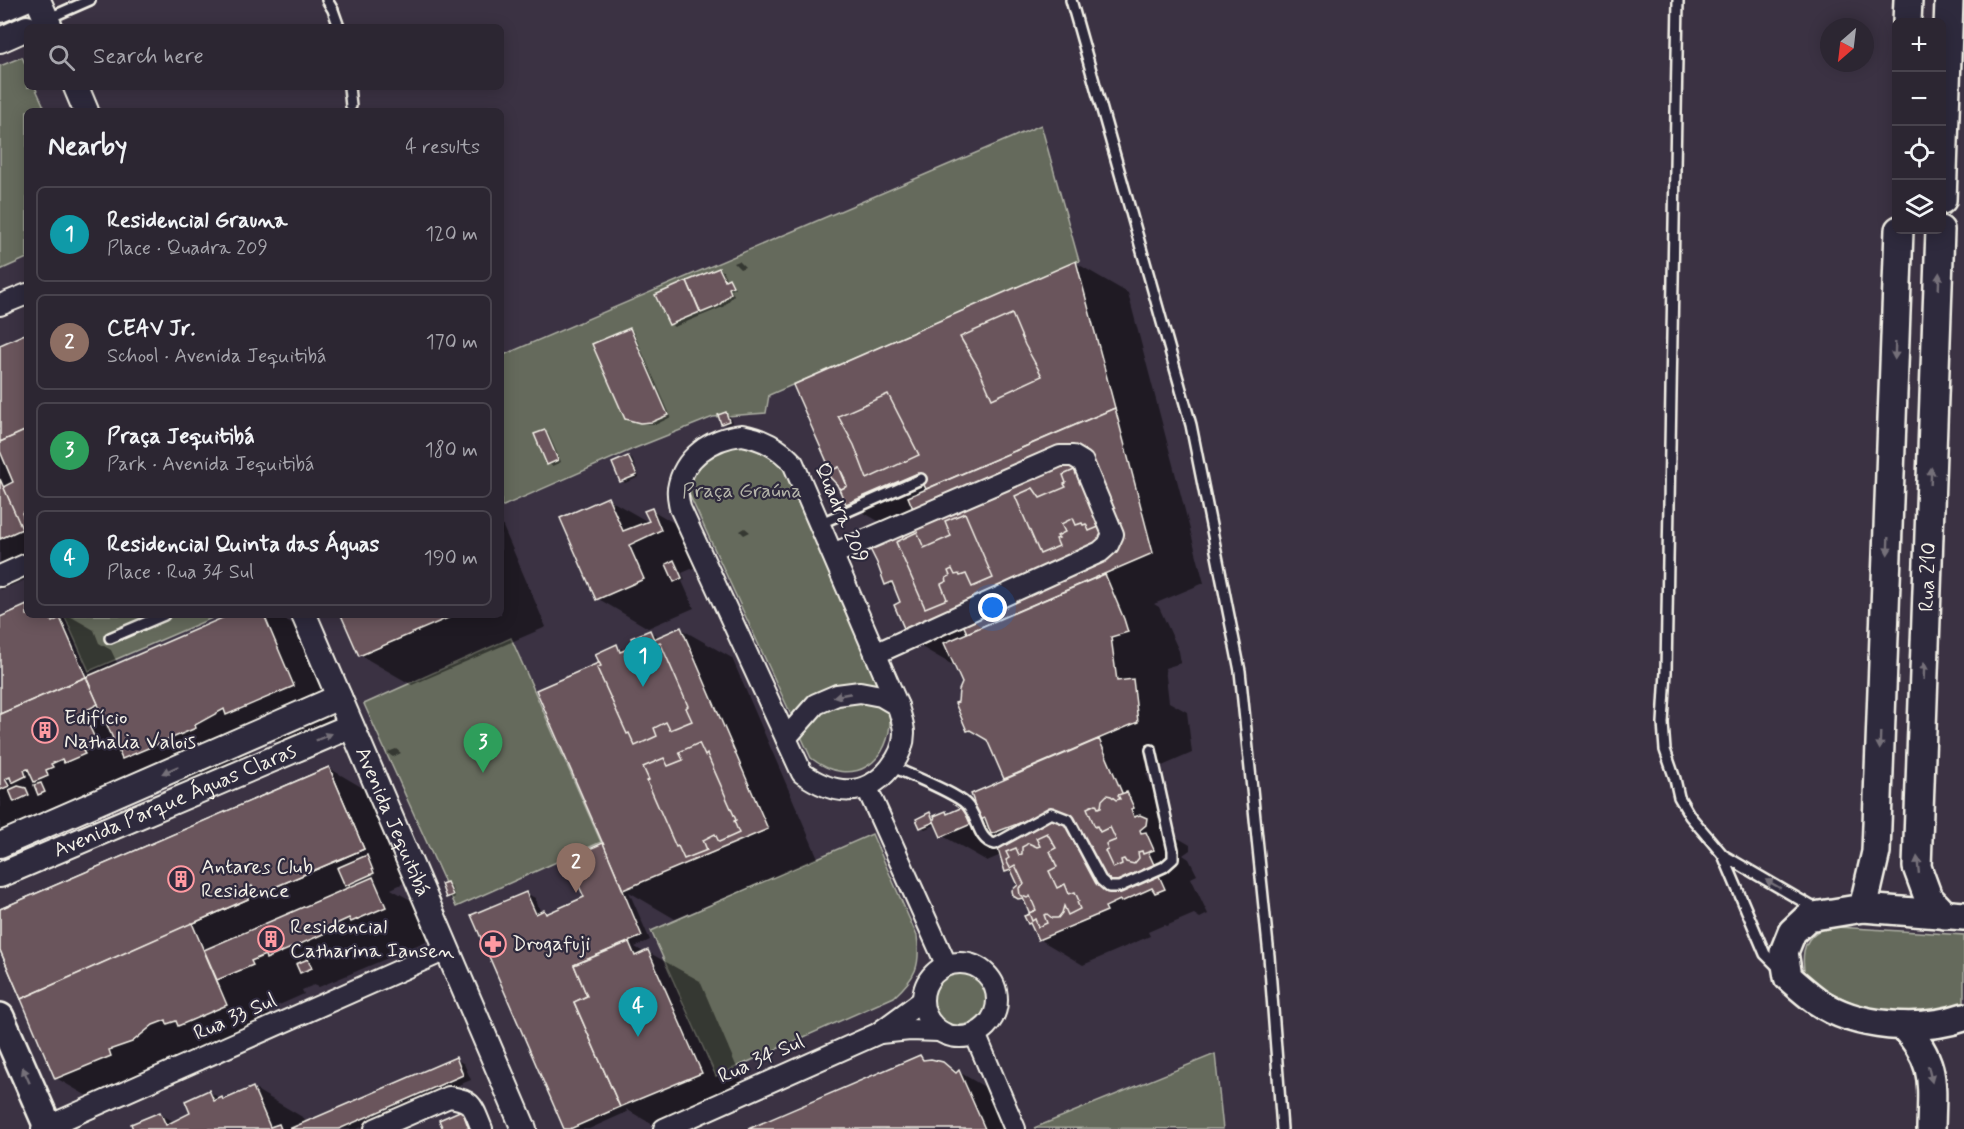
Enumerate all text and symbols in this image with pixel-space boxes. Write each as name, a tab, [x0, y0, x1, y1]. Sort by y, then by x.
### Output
north arrow	[1820, 18, 1874, 72]
map controls	[1892, 18, 1946, 234]
button: +	[1892, 18, 1946, 72]
search box	[24, 24, 504, 90]
icon: search	[45, 41, 78, 74]
text: Search here	[93, 43, 204, 71]
button: −	[1892, 72, 1946, 126]
button: locate	[1892, 126, 1946, 180]
text: Nearby	[48, 130, 127, 164]
text: 4 results	[405, 134, 480, 161]
button: layers	[1892, 180, 1946, 234]
text: Residencial Grauna	[107, 207, 288, 235]
text: 1	[65, 221, 74, 248]
text: 120 m	[425, 221, 478, 248]
text: Place · Quadra 209	[107, 235, 268, 262]
one-way arrow	[1934, 271, 1943, 290]
text: CEAV Jr.	[107, 315, 195, 343]
text: 2	[65, 329, 74, 356]
text: 170 m	[426, 329, 478, 356]
one-way arrow	[1890, 341, 1900, 360]
text: School · Avenida Jequitibá	[107, 343, 327, 370]
text: Praça Jequitibá	[107, 423, 255, 451]
text: 3	[65, 437, 74, 464]
text: 180 m	[425, 437, 478, 464]
text: Park · Avenida Jequitibá	[107, 451, 315, 478]
street label: Quadra 209	[807, 458, 875, 568]
one-way arrow	[1927, 466, 1936, 485]
park label: Praça Graúna	[682, 477, 802, 505]
text: Residencial Quinta das Águas	[107, 531, 379, 559]
one-way arrow	[1883, 536, 1892, 555]
street label: Rua 210	[1913, 542, 1943, 612]
text: 4	[64, 545, 75, 572]
text: 190 m	[424, 545, 478, 572]
text: Place · Rua 34 Sul	[107, 559, 254, 586]
your location	[978, 593, 1007, 622]
pin: 1	[624, 638, 662, 687]
one-way arrow	[1919, 661, 1929, 680]
one-way arrow	[833, 691, 852, 700]
place label: Edifício Nathalia Valois	[64, 704, 196, 756]
building icon: Edifício Nathalia Valois	[30, 715, 60, 745]
pin: 3	[464, 724, 502, 773]
one-way arrow	[1876, 731, 1885, 750]
one-way arrow	[316, 732, 334, 742]
street label: Avenida Parque Águas Claras	[49, 737, 301, 865]
street label: Avenida Jequitibá	[348, 743, 437, 901]
one-way arrow	[160, 765, 178, 775]
pin: 2	[556, 844, 596, 893]
place label: Antares Club Residence	[201, 853, 313, 905]
one-way arrow	[1913, 856, 1923, 875]
building icon: Antares Club Residence	[166, 864, 196, 894]
one-way arrow	[1764, 879, 1781, 889]
place label: Residencial Catharina Iansen	[290, 913, 455, 965]
building icon: Residencial Catharina Iansen	[256, 924, 286, 954]
pharmacy icon: Drogafuji	[478, 929, 508, 959]
place label: Drogafuji	[512, 930, 590, 958]
street label: Rua 33 Sul	[189, 986, 281, 1048]
pin: 4	[618, 988, 658, 1037]
street label: Rua 34 Sul	[713, 1028, 809, 1090]
one-way arrow	[1925, 1064, 1935, 1083]
one-way arrow	[21, 1067, 30, 1084]

